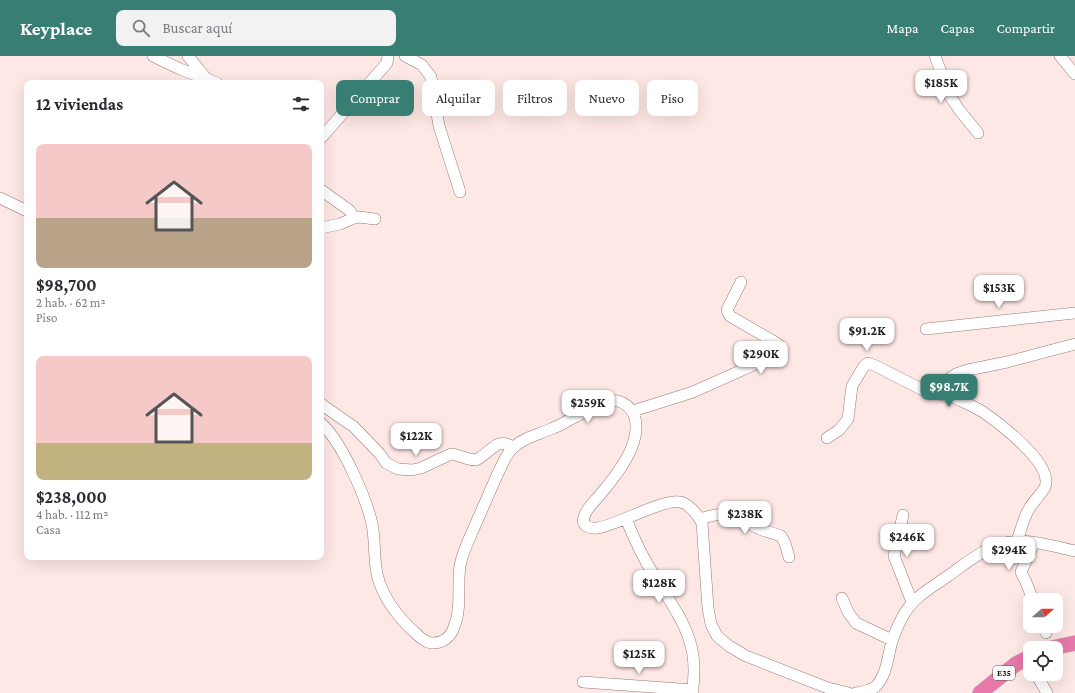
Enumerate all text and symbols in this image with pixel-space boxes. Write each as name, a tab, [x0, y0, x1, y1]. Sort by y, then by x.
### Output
search box	[116, 10, 396, 46]
icon: search	[130, 17, 152, 39]
text: Keyplace	[20, 18, 92, 39]
text: Buscar aquí	[162, 20, 232, 36]
text: Mapa	[887, 20, 919, 36]
text: Capas	[941, 20, 975, 36]
text: Compartir	[997, 20, 1055, 36]
pin: $185K	[913, 70, 969, 104]
text: $185K	[924, 75, 958, 90]
chip: Comprar	[336, 80, 414, 116]
chip: Alquilar	[422, 80, 495, 116]
chip: Filtros	[503, 80, 567, 116]
chip: Nuevo	[575, 80, 639, 116]
chip: Piso	[647, 80, 698, 116]
icon: filters	[290, 93, 312, 115]
text: 12 viviendas	[36, 95, 123, 114]
icon: home	[138, 170, 210, 242]
pin: $153K	[971, 275, 1027, 309]
text: $98,700	[36, 276, 97, 295]
text: $153K	[983, 280, 1015, 295]
text: 2 hab. · 62 m²	[36, 295, 106, 310]
text: Piso	[36, 310, 57, 325]
pin: $91.2K	[834, 318, 900, 352]
text: $91.2K	[848, 323, 886, 338]
pin: $290K	[733, 341, 789, 375]
text: $290K	[743, 346, 779, 361]
pin: $98.7K	[916, 374, 982, 408]
text: $98.7K	[930, 379, 968, 394]
icon: home	[138, 382, 210, 454]
pin: $259K	[560, 390, 616, 424]
text: $259K	[571, 395, 605, 410]
pin: $122K	[388, 423, 444, 457]
text: $122K	[400, 428, 432, 443]
text: $238,000	[36, 488, 107, 507]
pin: $238K	[717, 501, 773, 535]
text: $238K	[727, 506, 763, 521]
text: 4 hab. · 112 m²	[36, 507, 108, 522]
text: Casa	[36, 522, 61, 537]
pin: $246K	[879, 524, 935, 558]
text: $246K	[889, 529, 925, 544]
pin: $294K	[981, 537, 1037, 571]
text: $294K	[991, 542, 1027, 557]
pin: $128K	[631, 570, 687, 604]
text: $128K	[642, 575, 676, 590]
north arrow	[1023, 593, 1063, 633]
map controls	[1023, 593, 1063, 681]
pin: $125K	[611, 641, 667, 675]
button: locate	[1023, 641, 1063, 681]
text: $125K	[623, 646, 655, 661]
road number: E35	[993, 666, 1015, 680]

